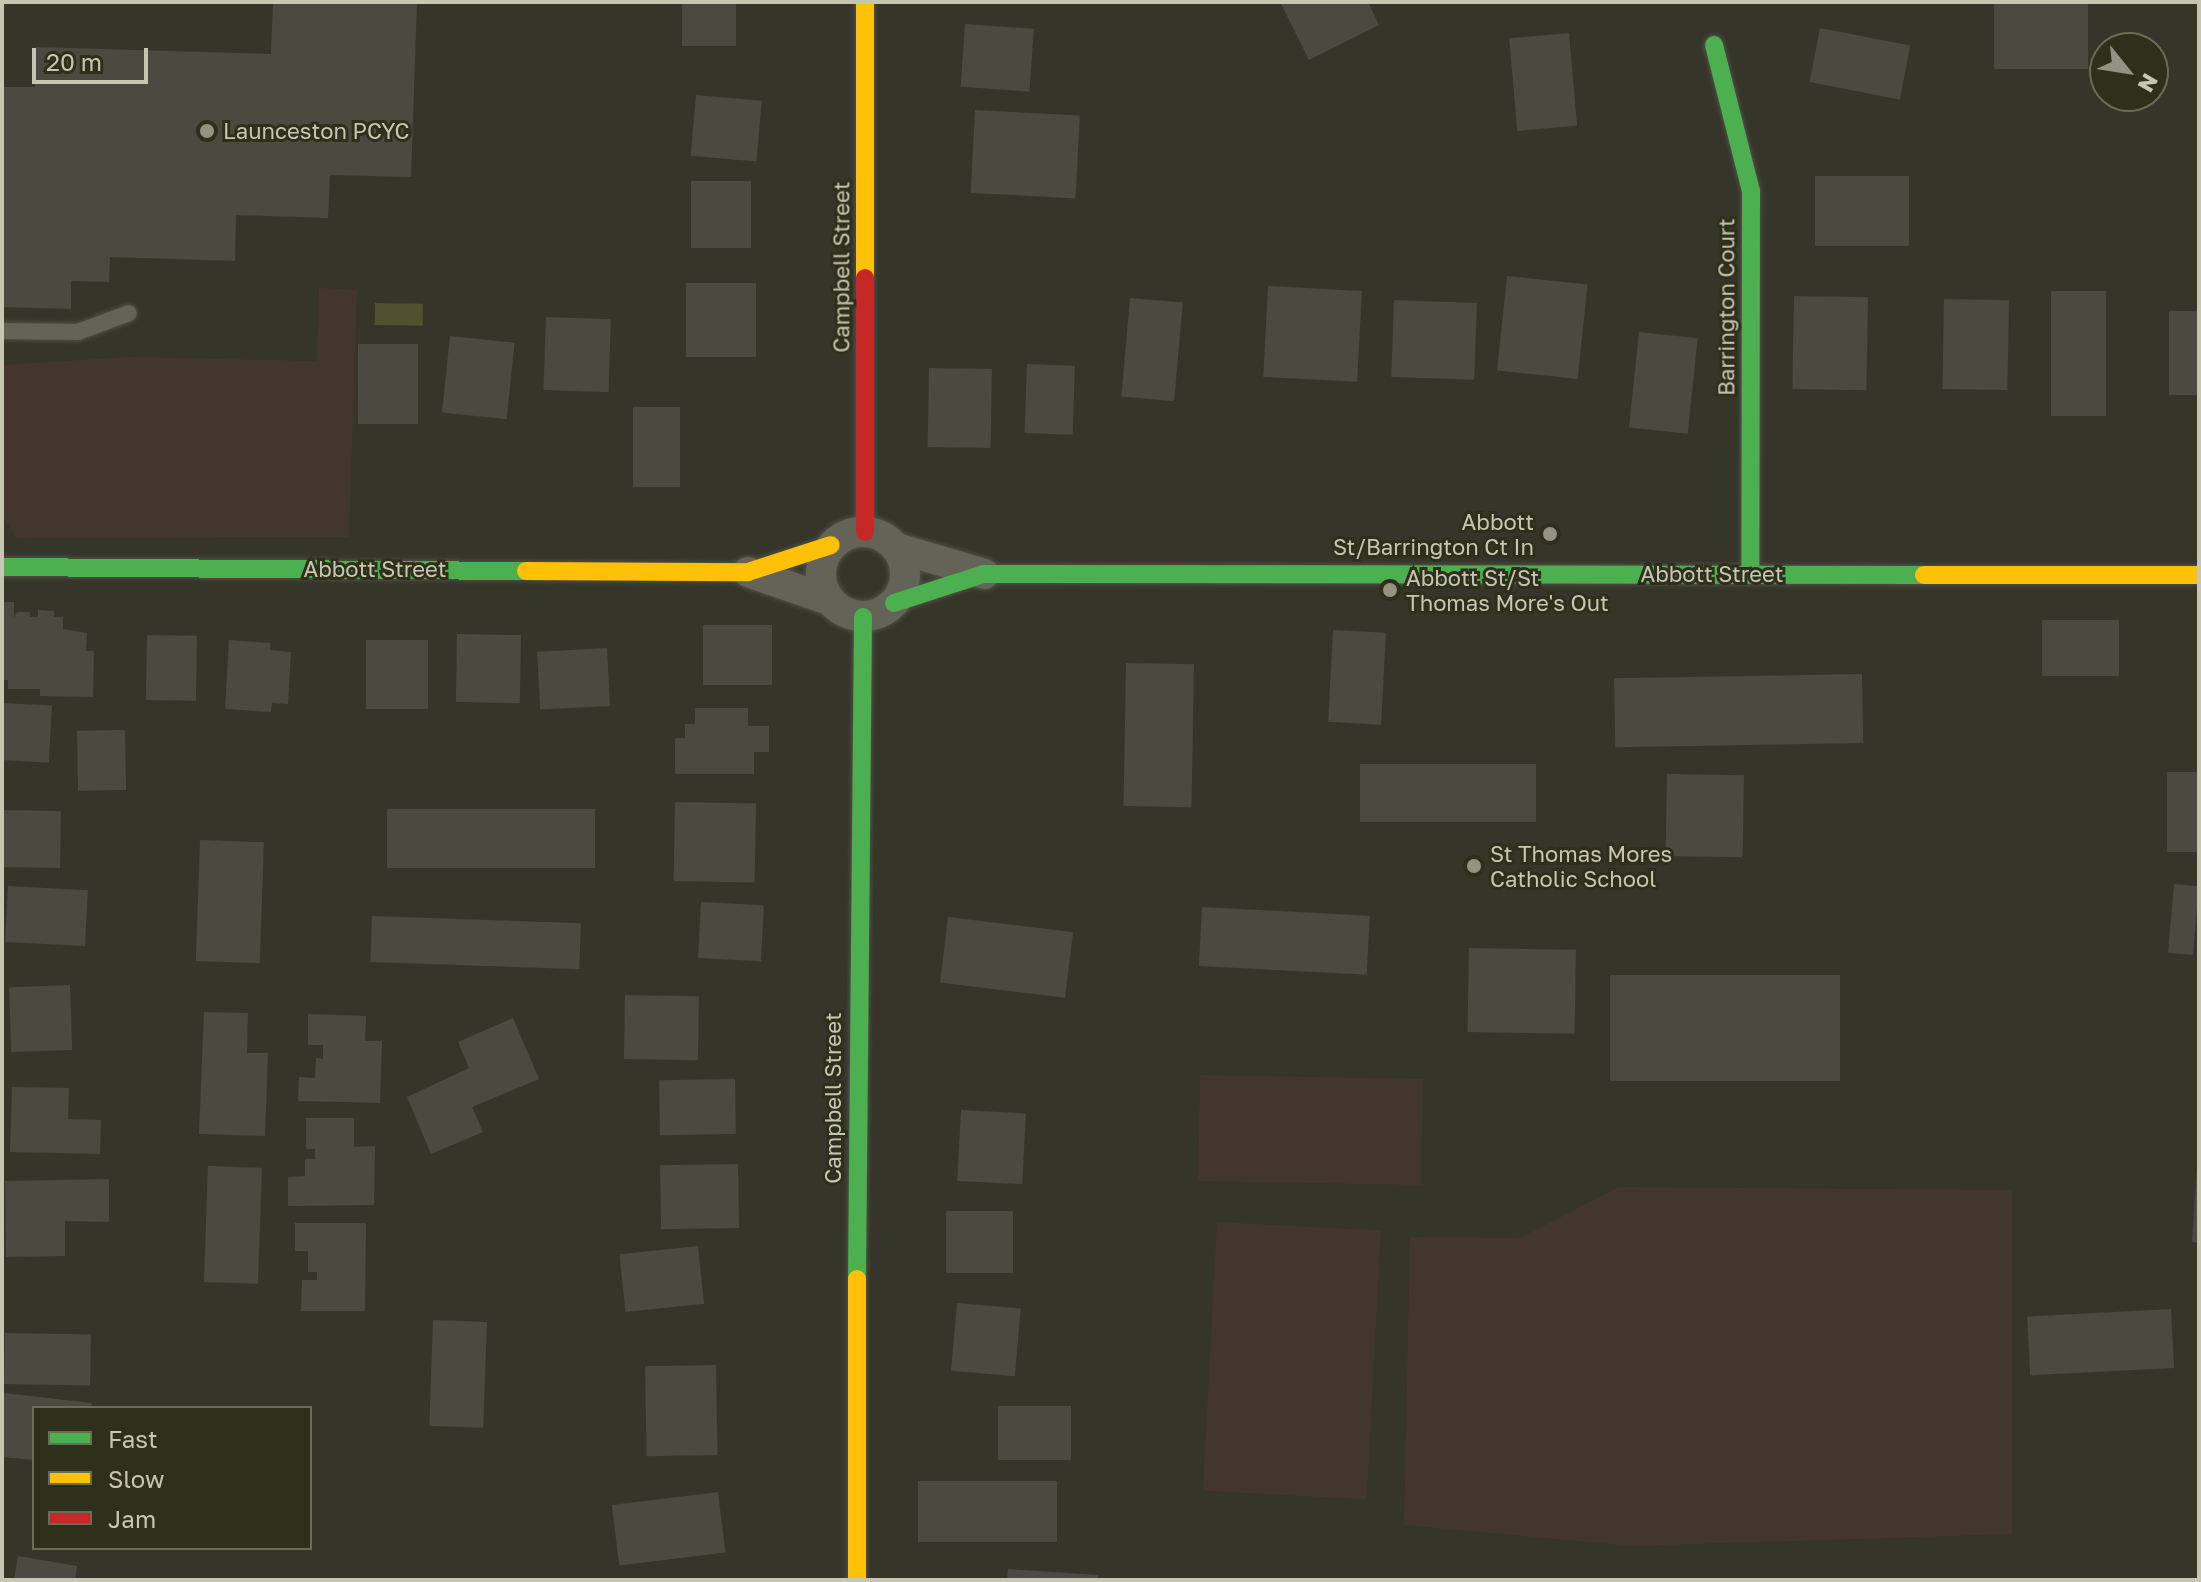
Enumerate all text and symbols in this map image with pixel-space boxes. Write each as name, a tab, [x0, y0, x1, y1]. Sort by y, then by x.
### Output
scale bar	[36, 32, 152, 82]
north arrow	[2089, 32, 2169, 112]
text: 20 m	[46, 47, 102, 76]
text: N	[2133, 69, 2164, 97]
place label: Launceston PCYC	[223, 118, 410, 144]
marker: Launceston PCYC	[198, 122, 216, 140]
street label: Campbell Street	[828, 181, 854, 353]
street label: Barrington Court	[1713, 218, 1739, 396]
place label: Abbott St/Barrington Ct In	[1333, 508, 1534, 560]
marker: Abbott St/Barrington Ct In	[1541, 525, 1559, 543]
street label: Abbott Street	[304, 556, 446, 582]
street label: Abbott Street	[1641, 561, 1783, 587]
place label: Abbott St/St Thomas More's Out	[1406, 564, 1609, 616]
marker: Abbott St/St Thomas More's Out	[1381, 581, 1399, 599]
place label: St Thomas Mores Catholic School	[1490, 840, 1672, 892]
marker: St Thomas Mores Catholic School	[1465, 857, 1483, 875]
street label: Campbell Street	[820, 1012, 846, 1184]
legend	[32, 1406, 312, 1550]
text: Fast	[108, 1424, 158, 1453]
text: Slow	[108, 1464, 164, 1493]
text: Jam	[108, 1504, 156, 1533]

